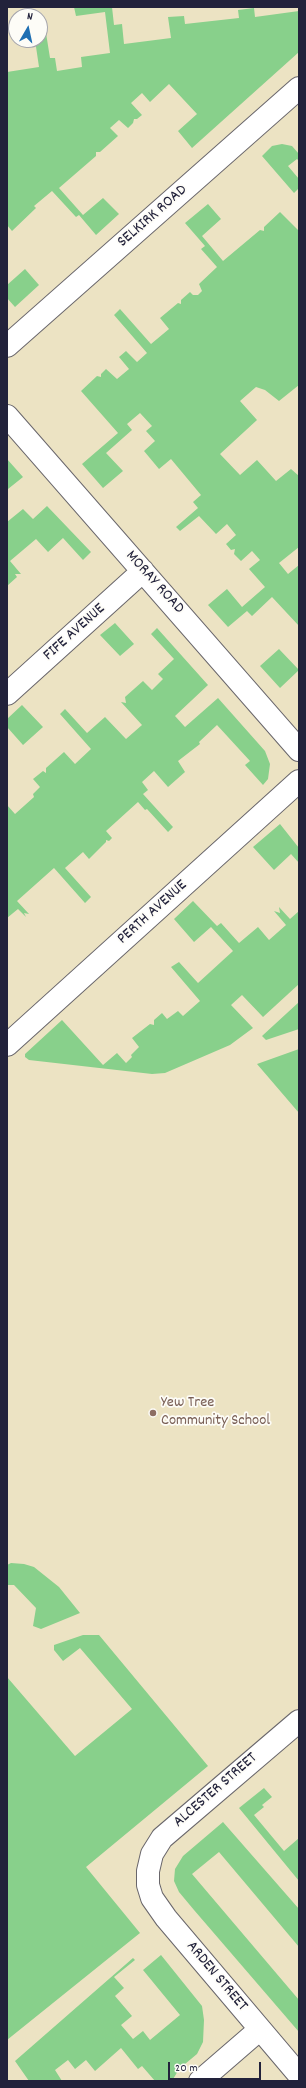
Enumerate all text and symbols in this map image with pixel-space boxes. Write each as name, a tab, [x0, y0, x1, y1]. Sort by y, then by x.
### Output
north arrow	[8, 8, 48, 48]
text: N	[26, 9, 34, 25]
street label: SELKIRK ROAD	[114, 182, 192, 252]
street label: MORAY ROAD	[121, 547, 187, 619]
street label: FIFE AVENUE	[40, 600, 110, 666]
street label: PERTH AVENUE	[114, 877, 192, 949]
place label: Yew Tree Community School	[161, 1394, 270, 1432]
marker: Yew Tree Community School	[148, 1408, 158, 1418]
street label: ALCESTER STREET	[170, 1749, 262, 1833]
street label: ARDEN STREET	[181, 1938, 251, 2016]
scale bar	[170, 2054, 263, 2080]
text: 20 m	[175, 2060, 198, 2077]

